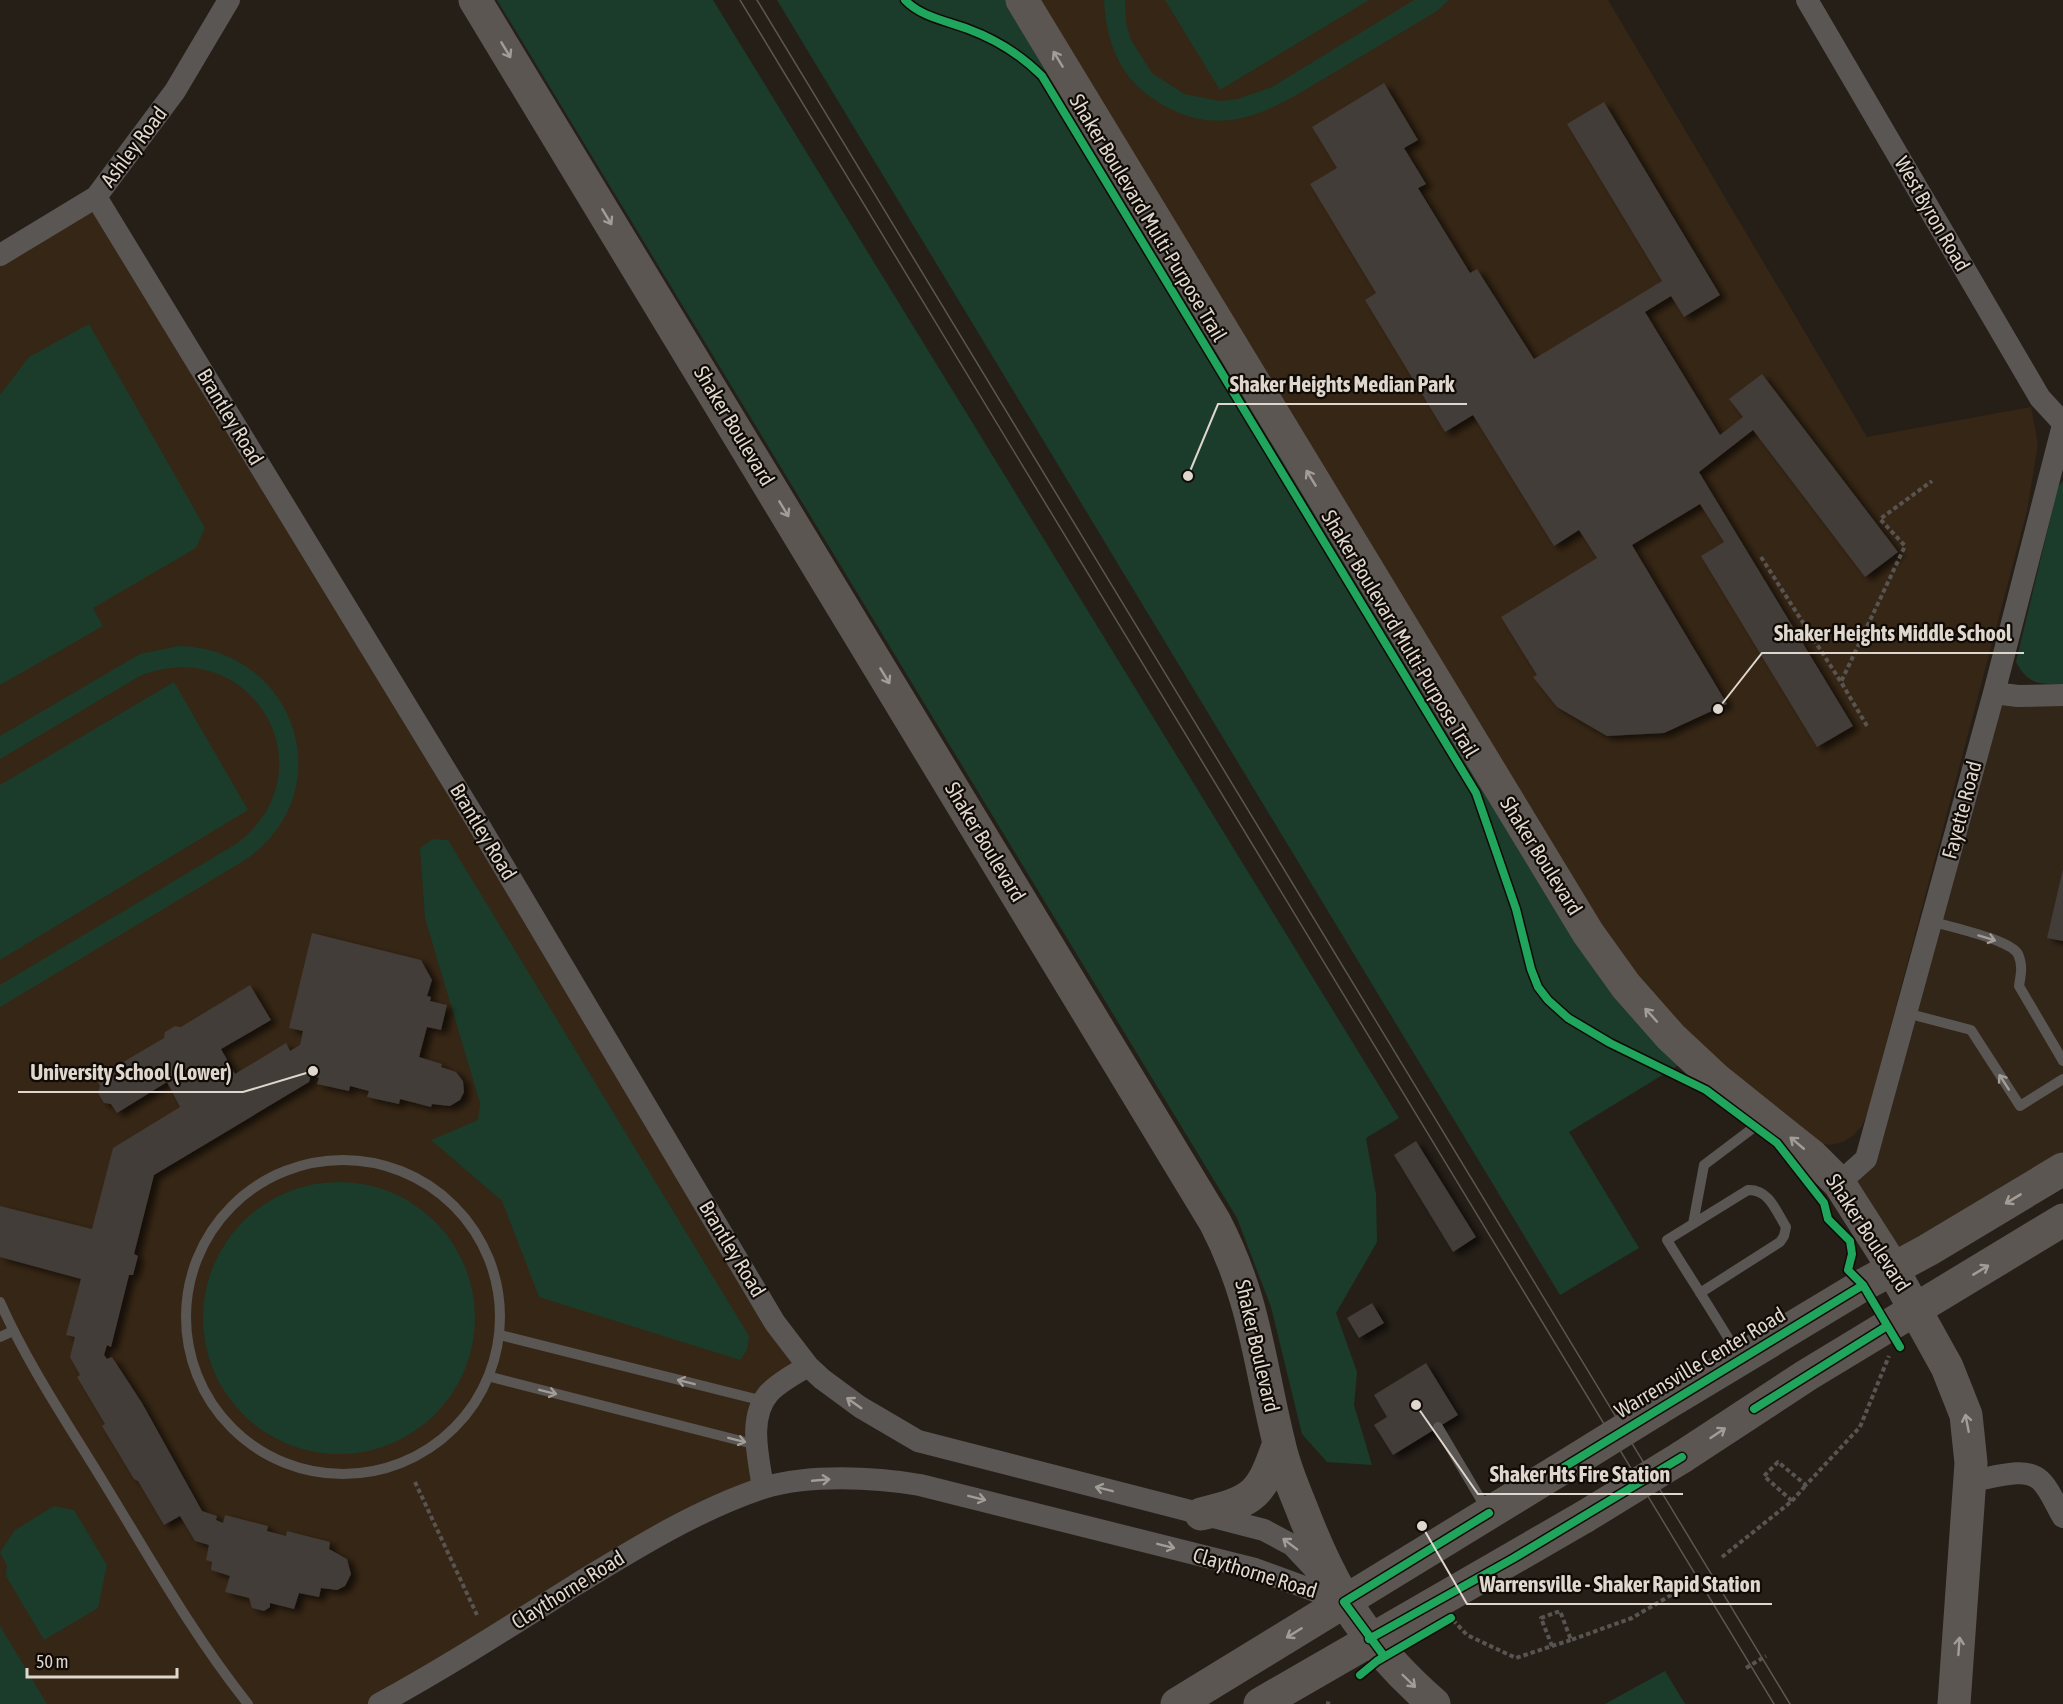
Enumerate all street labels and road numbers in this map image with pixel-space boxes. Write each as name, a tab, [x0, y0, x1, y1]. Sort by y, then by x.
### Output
street label: Shaker Boulevard Multi-Purpose Trail	[1065, 90, 1233, 346]
street label: Ashley Road	[95, 102, 171, 191]
street label: West Byron Road	[1890, 152, 1975, 275]
street label: Shaker Boulevard	[690, 361, 780, 490]
street label: Brantley Road	[193, 364, 269, 469]
street label: Shaker Boulevard Multi-Purpose Trail	[1317, 506, 1485, 762]
street label: Fayette Road	[1936, 758, 1986, 861]
street label: Shaker Boulevard	[941, 777, 1031, 906]
street label: Brantley Road	[446, 779, 522, 884]
street label: Shaker Boulevard	[1496, 792, 1588, 919]
street label: Shaker Boulevard	[1822, 1169, 1916, 1296]
street label: Brantley Road	[695, 1196, 771, 1301]
street label: Shaker Boulevard	[1231, 1277, 1285, 1414]
street label: Warrensville Center Road	[1610, 1302, 1789, 1422]
street label: Claythorne Road	[1190, 1542, 1320, 1602]
street label: Claythorne Road	[507, 1545, 628, 1633]

